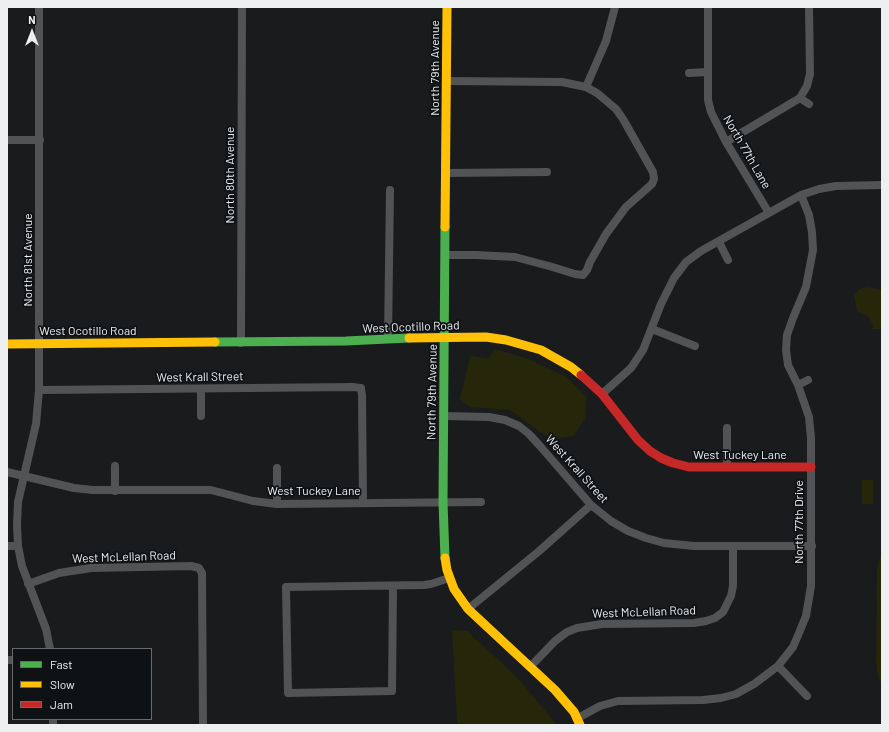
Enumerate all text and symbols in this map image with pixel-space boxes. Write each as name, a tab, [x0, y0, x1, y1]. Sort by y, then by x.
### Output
north arrow	[12, 12, 52, 52]
text: N	[28, 13, 36, 26]
street label: North 79th Avenue	[428, 20, 442, 116]
street label: North 77th Lane	[720, 113, 774, 191]
street label: North 80th Avenue	[223, 127, 237, 223]
street label: North 81st Avenue	[21, 213, 35, 307]
street label: West Ocotillo Road	[362, 318, 460, 336]
street label: West Ocotillo Road	[39, 324, 137, 338]
street label: North 79th Avenue	[424, 344, 440, 440]
street label: West Krall Street	[156, 369, 244, 385]
street label: West Krall Street	[542, 432, 612, 506]
street label: West Tuckey Lane	[693, 448, 787, 462]
street label: North 77th Drive	[792, 480, 806, 564]
street label: West Tuckey Lane	[267, 484, 361, 498]
street label: West McLellan Road	[72, 548, 176, 566]
street label: West McLellan Road	[592, 603, 696, 621]
legend	[12, 648, 152, 720]
text: Fast	[50, 657, 73, 671]
text: Slow	[50, 677, 75, 691]
text: Jam	[50, 697, 73, 711]

